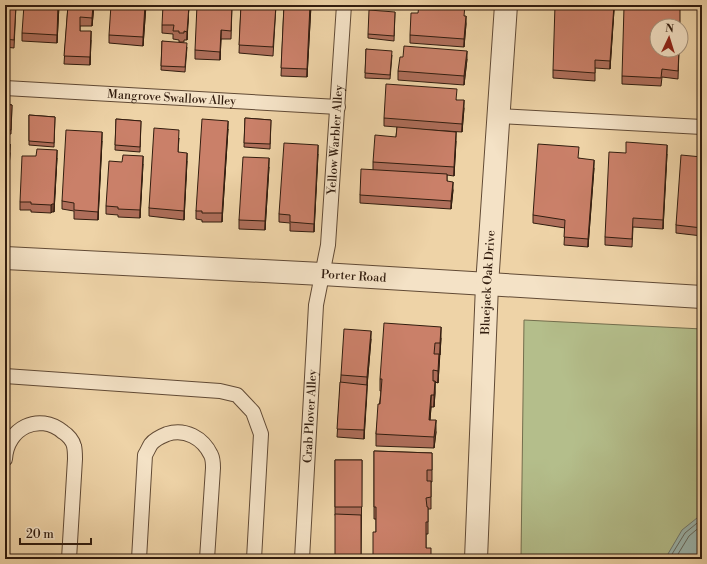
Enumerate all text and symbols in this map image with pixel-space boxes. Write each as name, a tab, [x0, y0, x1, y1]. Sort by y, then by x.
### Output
north arrow	[649, 18, 689, 58]
text: N	[665, 22, 675, 36]
street label: Yellow Warbler Alley	[324, 84, 347, 196]
street label: Mangrove Swallow Alley	[107, 87, 237, 109]
street label: Bluejack Oak Drive	[478, 230, 499, 336]
street label: Porter Road	[320, 267, 387, 286]
street label: Crab Plover Alley	[300, 369, 320, 464]
scale bar	[20, 520, 91, 546]
text: 20 m	[26, 527, 54, 542]

